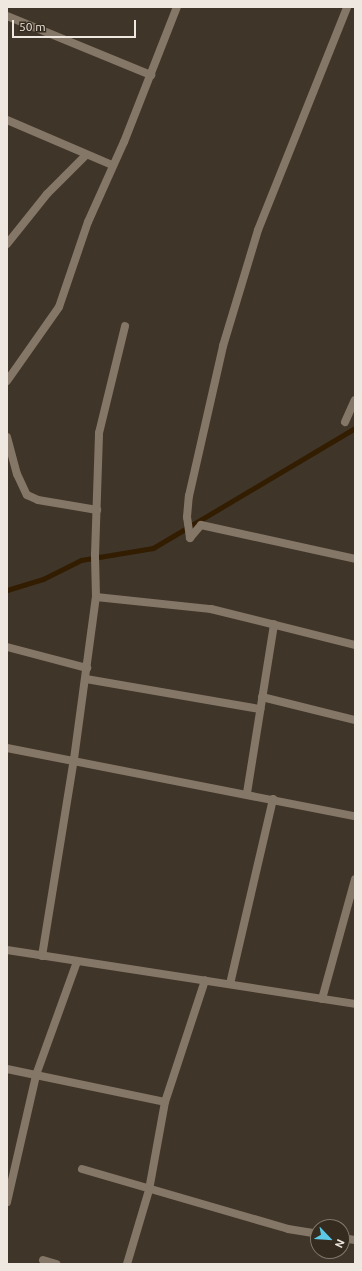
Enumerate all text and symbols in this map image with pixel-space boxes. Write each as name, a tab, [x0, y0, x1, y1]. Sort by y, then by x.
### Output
scale bar	[14, 12, 138, 38]
text: 50 m	[19, 20, 46, 33]
north arrow	[310, 1219, 350, 1259]
text: N	[333, 1237, 347, 1250]

